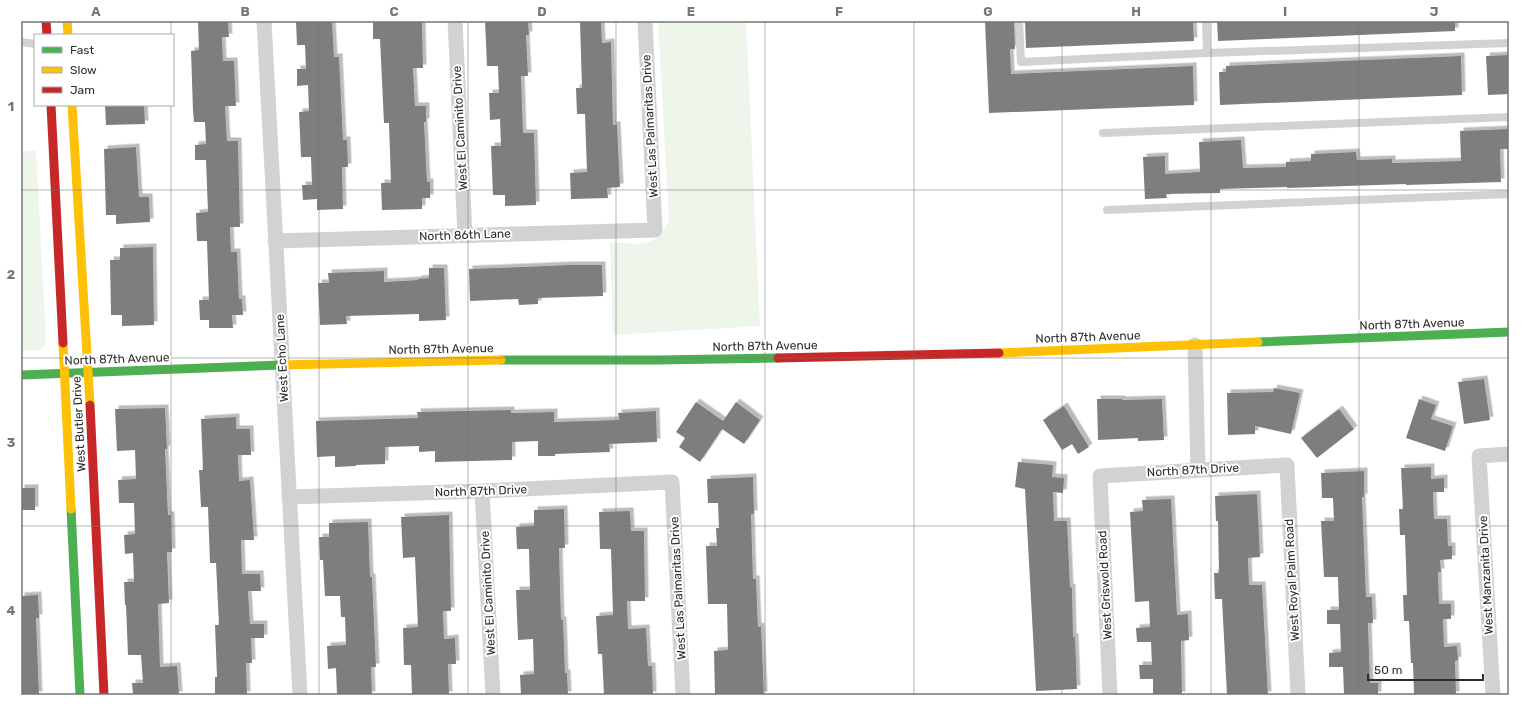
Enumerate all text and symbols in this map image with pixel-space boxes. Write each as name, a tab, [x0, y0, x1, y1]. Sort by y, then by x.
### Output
text: A	[91, 4, 101, 19]
text: B	[240, 4, 250, 19]
text: C	[389, 4, 399, 19]
text: D	[537, 4, 547, 19]
text: E	[687, 4, 695, 19]
text: F	[835, 4, 843, 19]
text: G	[983, 4, 993, 19]
text: H	[1131, 4, 1141, 19]
text: I	[1283, 4, 1287, 19]
text: J	[1430, 4, 1438, 19]
legend	[34, 34, 174, 106]
text: Fast	[70, 43, 94, 57]
street label: West Las Palmaritas Drive	[639, 54, 661, 198]
text: Slow	[70, 63, 97, 77]
street label: West El Caminito Drive	[450, 65, 470, 191]
text: Jam	[70, 83, 95, 97]
text: 1	[8, 99, 14, 114]
street label: North 86th Lane	[419, 226, 511, 244]
text: 2	[7, 267, 15, 282]
street label: West Echo Lane	[273, 313, 291, 402]
street label: North 87th Avenue	[1359, 315, 1465, 333]
street label: North 87th Avenue	[1035, 328, 1141, 346]
street label: North 87th Avenue	[712, 338, 818, 354]
street label: North 87th Avenue	[388, 341, 494, 357]
street label: North 87th Avenue	[64, 350, 170, 368]
street label: West Butler Drive	[69, 376, 88, 472]
text: 3	[7, 435, 16, 450]
street label: North 87th Drive	[1147, 461, 1240, 479]
street label: North 87th Drive	[435, 482, 528, 500]
street label: West Manzanita Drive	[1476, 515, 1496, 635]
street label: West Las Palmaritas Drive	[667, 516, 689, 660]
street label: West Royal Palm Road	[1282, 519, 1302, 641]
street label: West El Caminito Drive	[478, 530, 498, 656]
street label: West Griswold Road	[1095, 530, 1115, 640]
text: 4	[7, 603, 16, 618]
scale bar	[1368, 656, 1483, 682]
text: 50 m	[1374, 663, 1402, 677]

